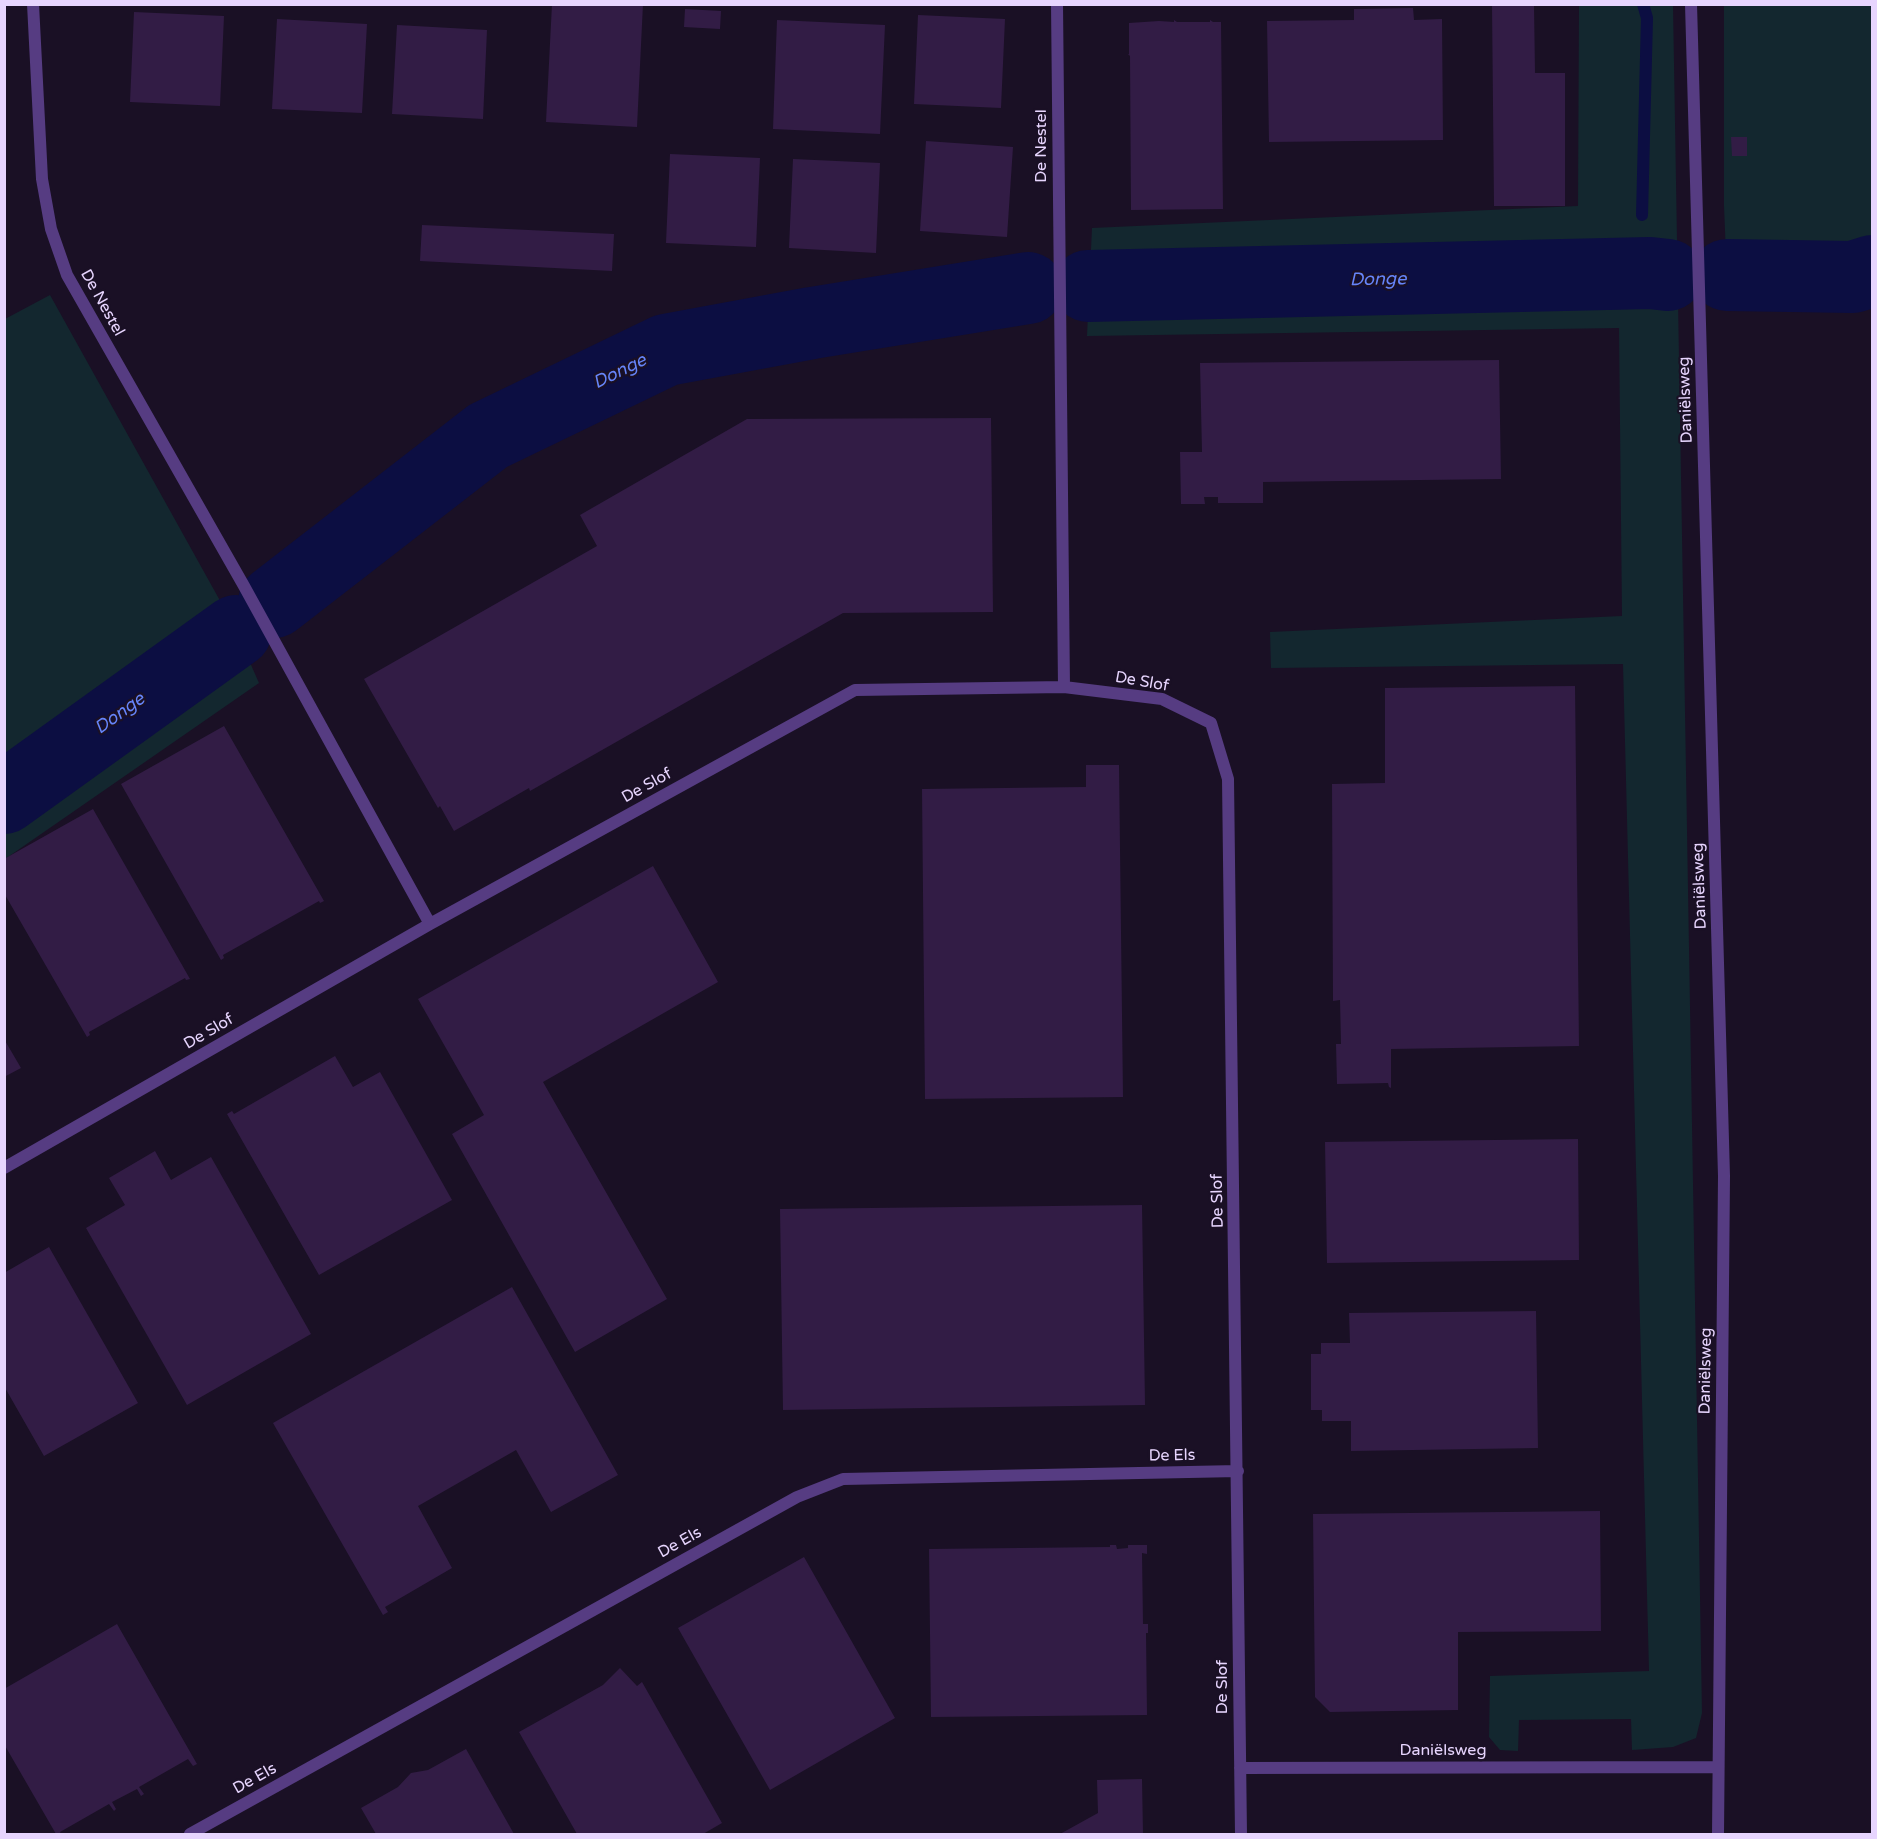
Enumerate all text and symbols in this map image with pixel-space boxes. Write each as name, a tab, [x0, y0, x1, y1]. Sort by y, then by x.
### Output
street label: De Nestel	[1032, 109, 1052, 183]
street label: De Nestel	[76, 266, 128, 340]
water label: Donge	[1350, 269, 1406, 291]
water label: Donge	[590, 350, 650, 394]
street label: Daniëlsweg	[1675, 356, 1697, 444]
street label: De Slof	[1114, 668, 1170, 696]
water label: Donge	[91, 689, 149, 739]
street label: De Slof	[619, 764, 675, 808]
street label: Daniëlsweg	[1689, 842, 1711, 930]
street label: De Slof	[181, 1010, 237, 1054]
street label: De Slof	[1208, 1174, 1228, 1228]
street label: Daniëlsweg	[1696, 1327, 1716, 1415]
street label: De Els	[1148, 1446, 1196, 1466]
street label: De Els	[655, 1523, 705, 1563]
street label: De Slof	[1213, 1660, 1233, 1714]
street label: Daniëlsweg	[1400, 1741, 1486, 1761]
street label: De Els	[230, 1759, 280, 1799]

